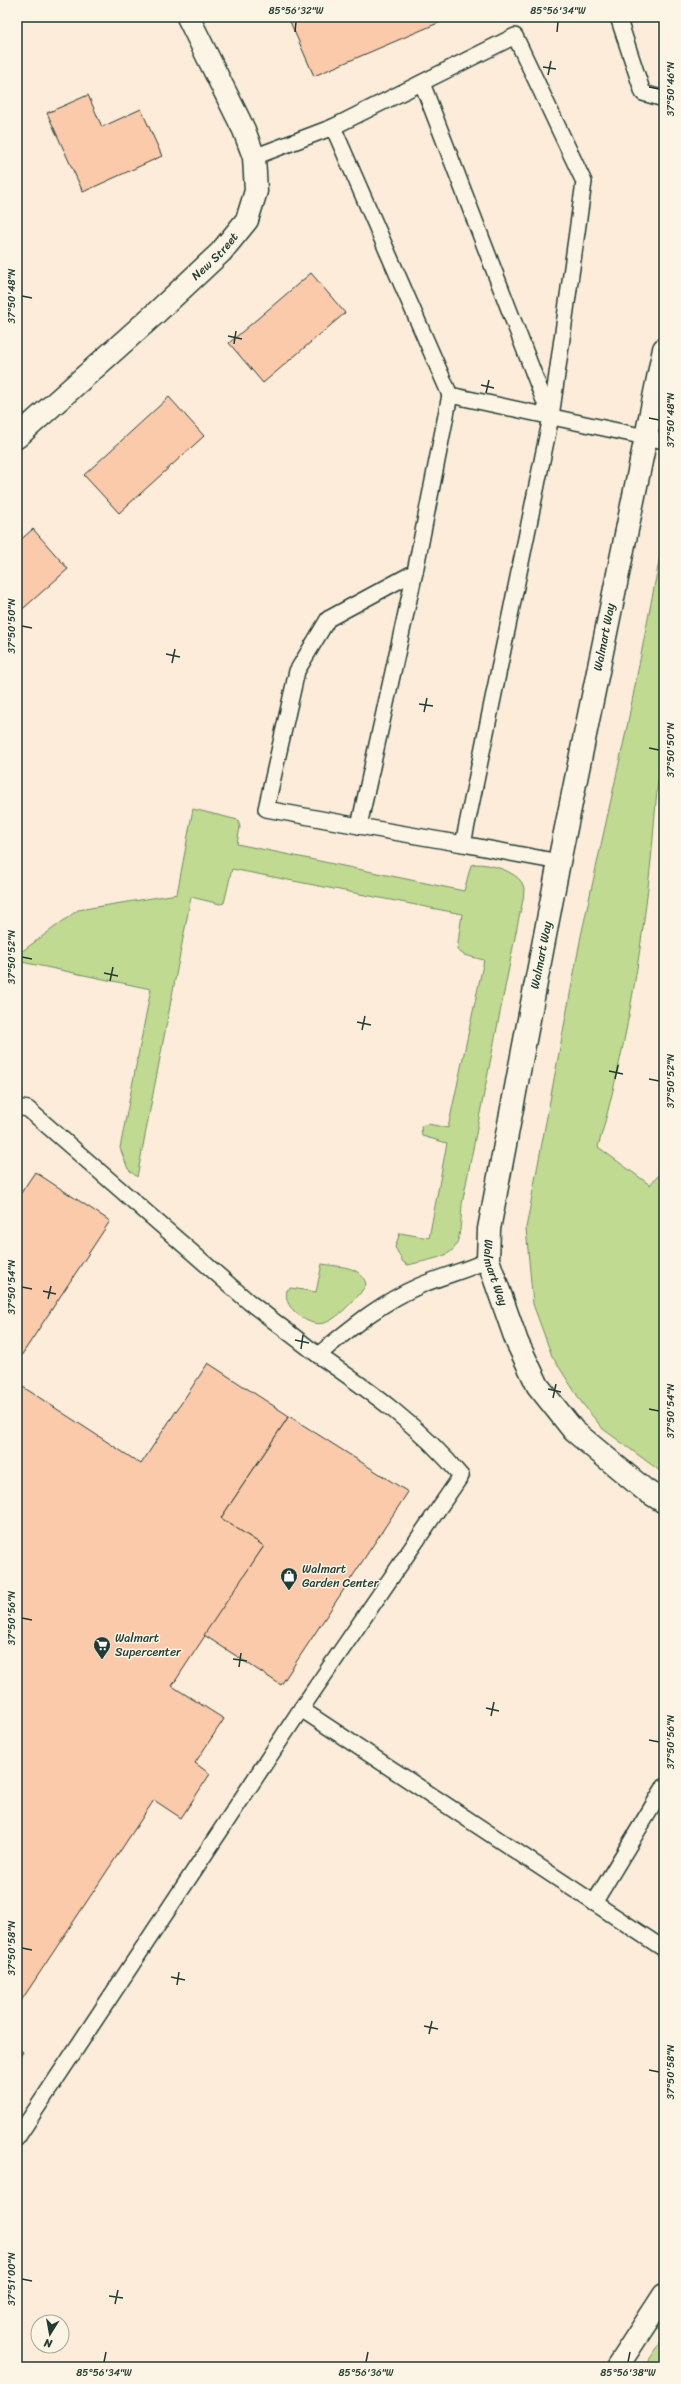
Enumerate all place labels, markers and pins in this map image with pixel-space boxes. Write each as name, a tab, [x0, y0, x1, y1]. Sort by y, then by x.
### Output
place label: Walmart Garden Center	[302, 1558, 380, 1594]
shop icon: Walmart Garden Center	[279, 1566, 299, 1591]
place label: Walmart Supercenter	[115, 1627, 182, 1663]
supermarket icon: Walmart Supercenter	[92, 1635, 112, 1660]

